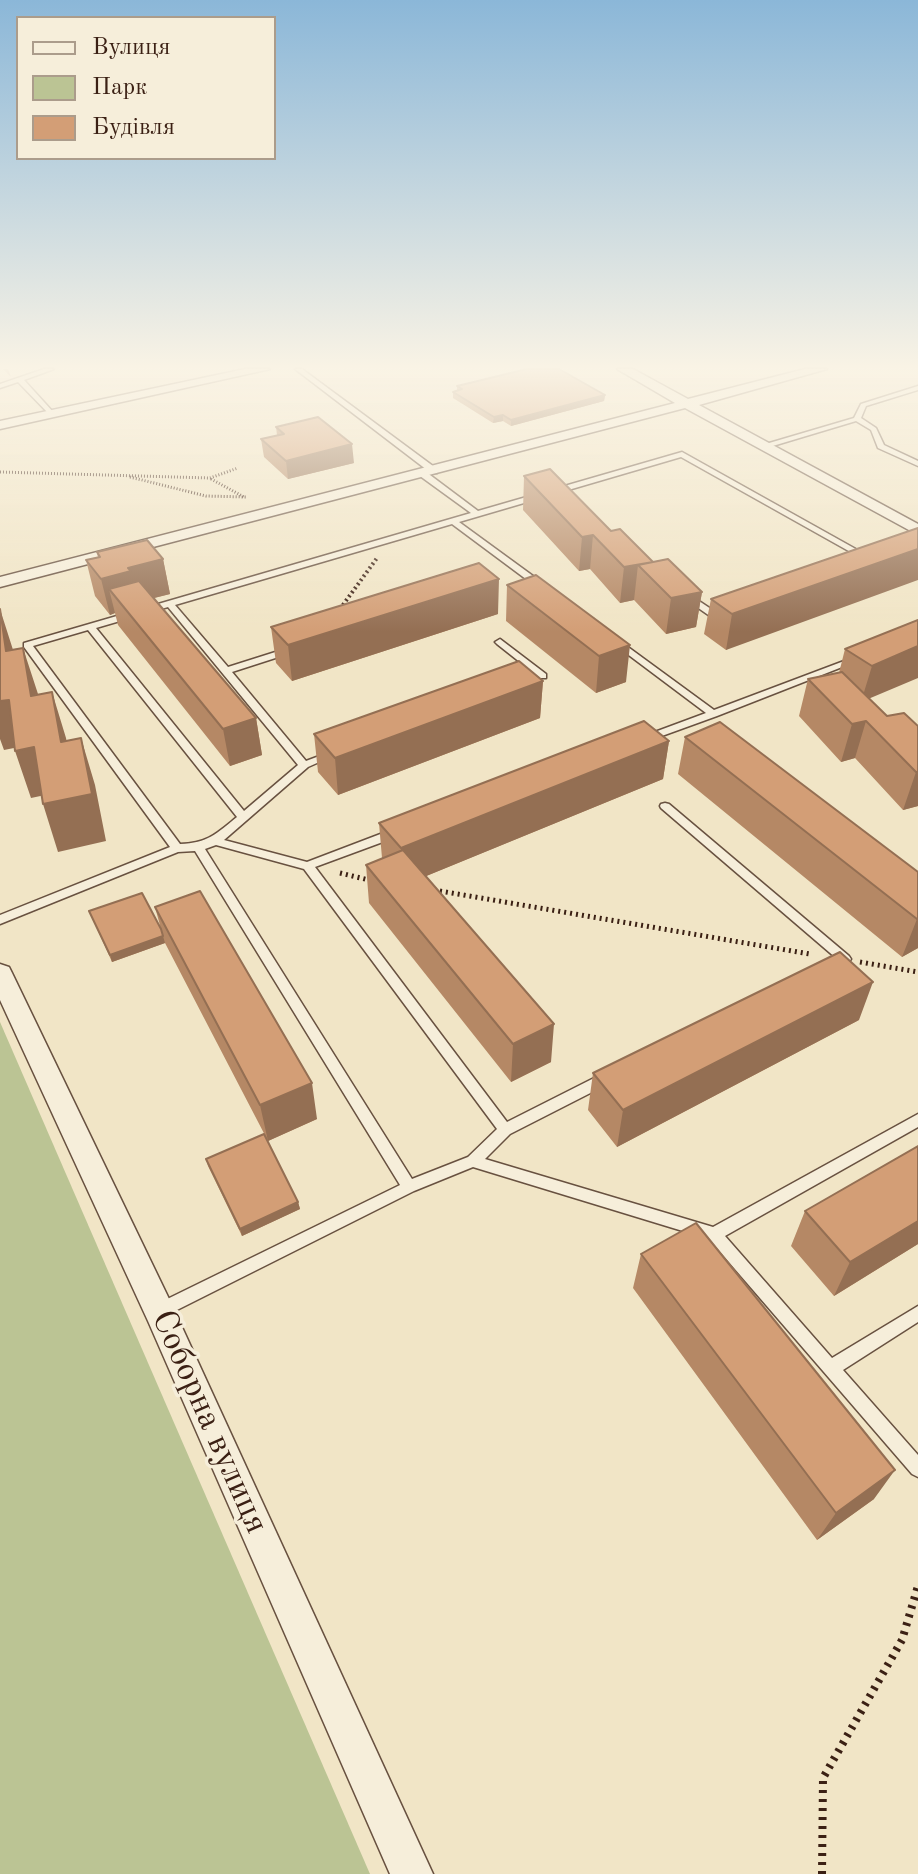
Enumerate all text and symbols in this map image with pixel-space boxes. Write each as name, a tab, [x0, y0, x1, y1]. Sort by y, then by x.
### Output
legend	[16, 16, 276, 160]
text: Вулиця	[92, 36, 171, 60]
text: Парк	[92, 76, 147, 100]
text: Будівля	[92, 116, 175, 140]
street label: Соборна вулиця	[142, 1304, 276, 1540]

